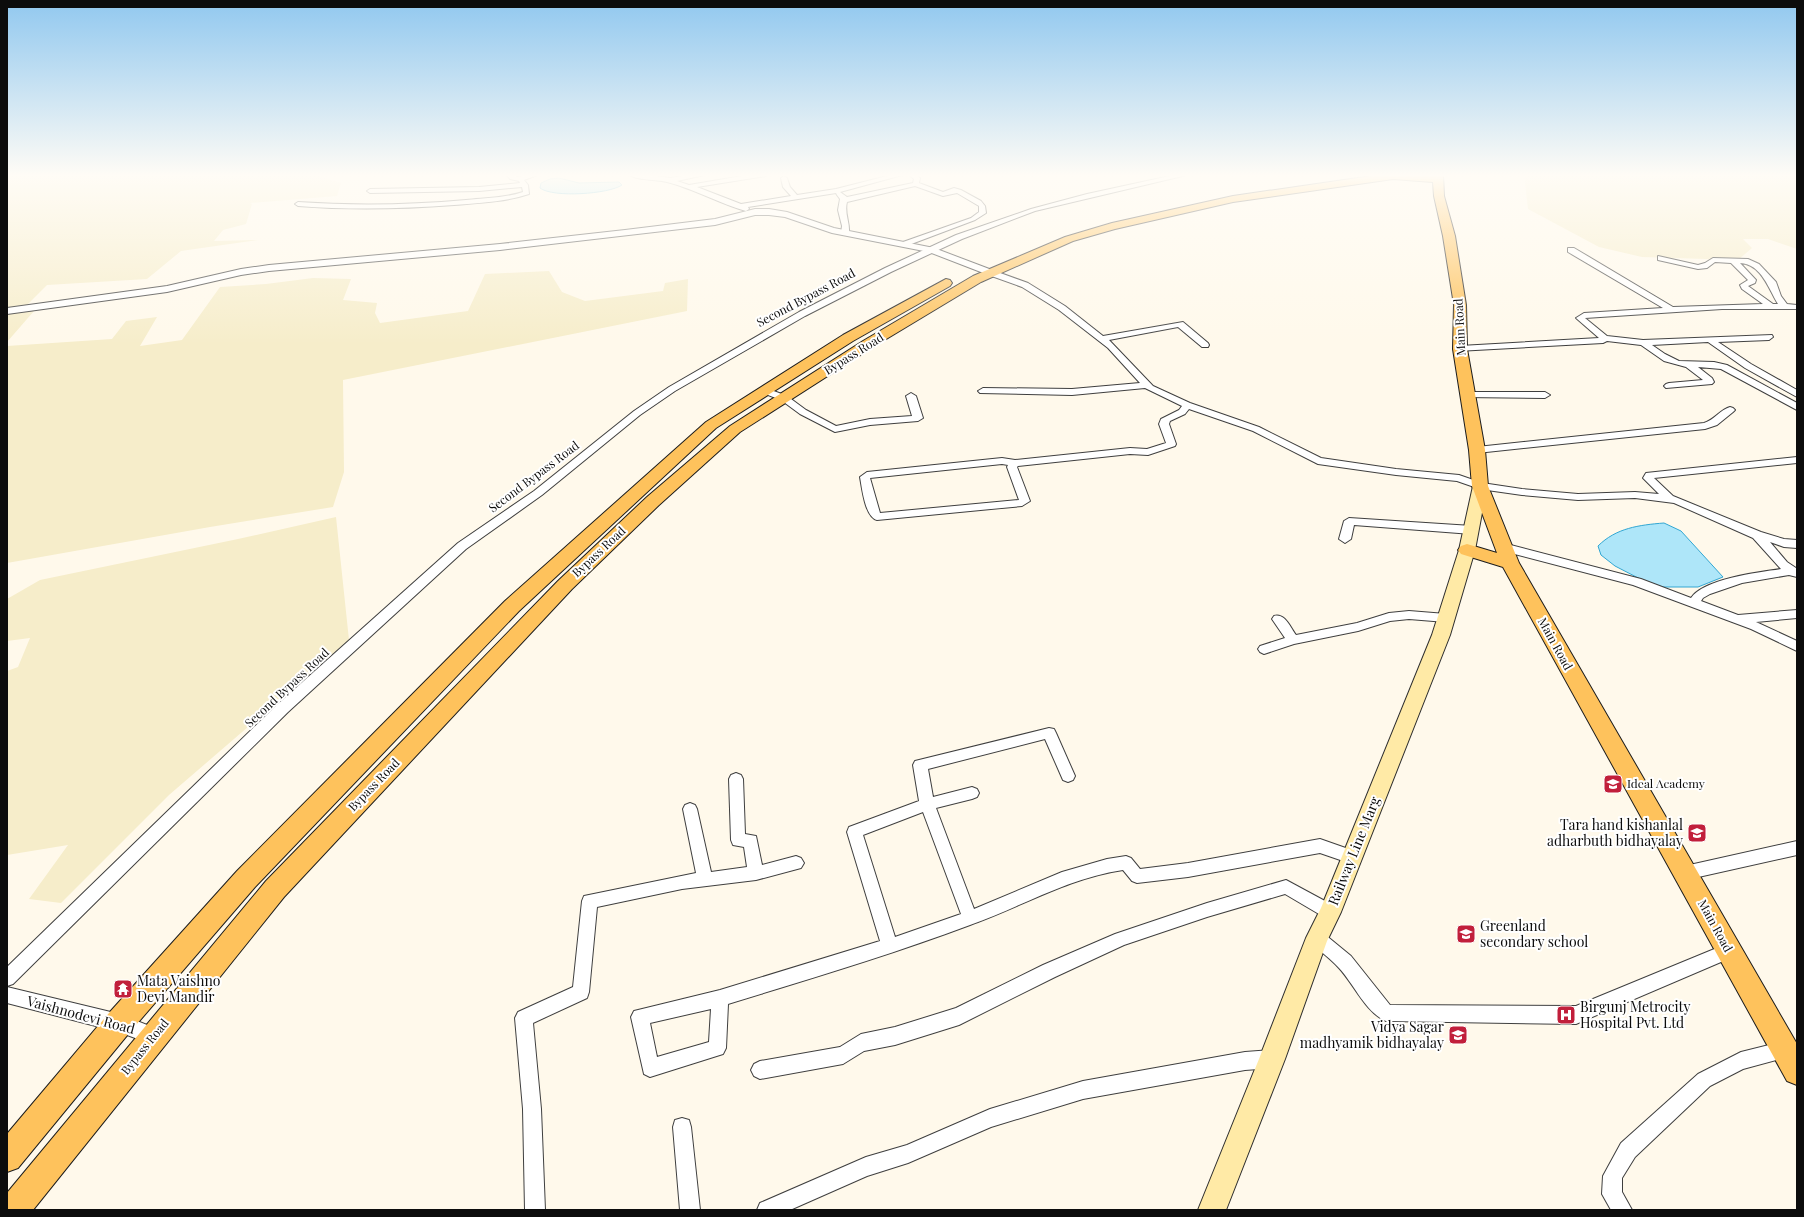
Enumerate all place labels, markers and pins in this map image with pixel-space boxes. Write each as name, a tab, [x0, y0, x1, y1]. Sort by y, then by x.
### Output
school or university icon: Ideal Academy	[1602, 773, 1624, 795]
place label: Ideal Academy	[1627, 775, 1705, 791]
place label: Tara hand kishanlal adharbuth bidhayalay	[1547, 815, 1683, 850]
school or university icon: Tara hand kishanlal adharbuth bidhayalay	[1686, 822, 1708, 844]
place label: Greenland secondary school	[1480, 916, 1588, 951]
school or university icon: Greenland secondary school	[1455, 923, 1477, 945]
place label: Mata Vaishno Devi Mandir	[137, 971, 221, 1006]
temple icon: Mata Vaishno Devi Mandir	[112, 978, 134, 1000]
place label: Birgunj Metrocity Hospital Pvt. Ltd	[1580, 997, 1691, 1032]
hospital icon: Birgunj Metrocity Hospital Pvt. Ltd	[1555, 1004, 1577, 1026]
place label: Vidya Sagar madhyamik bidhayalay	[1300, 1017, 1445, 1052]
school or university icon: Vidya Sagar madhyamik bidhayalay	[1447, 1024, 1469, 1046]

